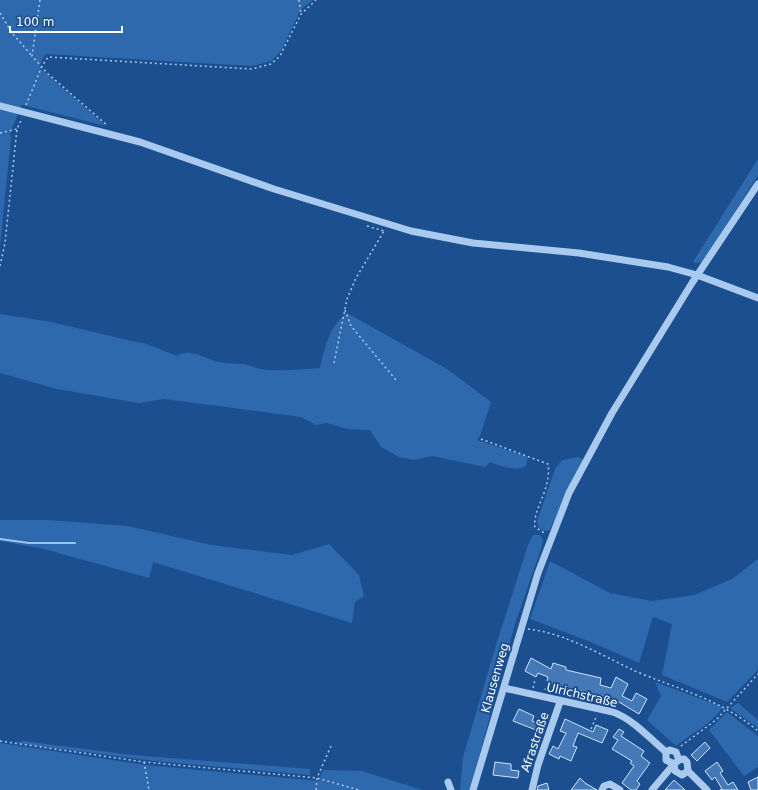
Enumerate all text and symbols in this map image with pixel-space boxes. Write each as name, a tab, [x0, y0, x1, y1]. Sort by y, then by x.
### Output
scale bar	[10, 8, 122, 34]
text: 100 m	[16, 15, 54, 29]
street label: Klausenweg	[478, 641, 512, 715]
street label: Ulrichstraße	[545, 680, 619, 710]
street label: Afrastraße	[518, 710, 552, 774]

